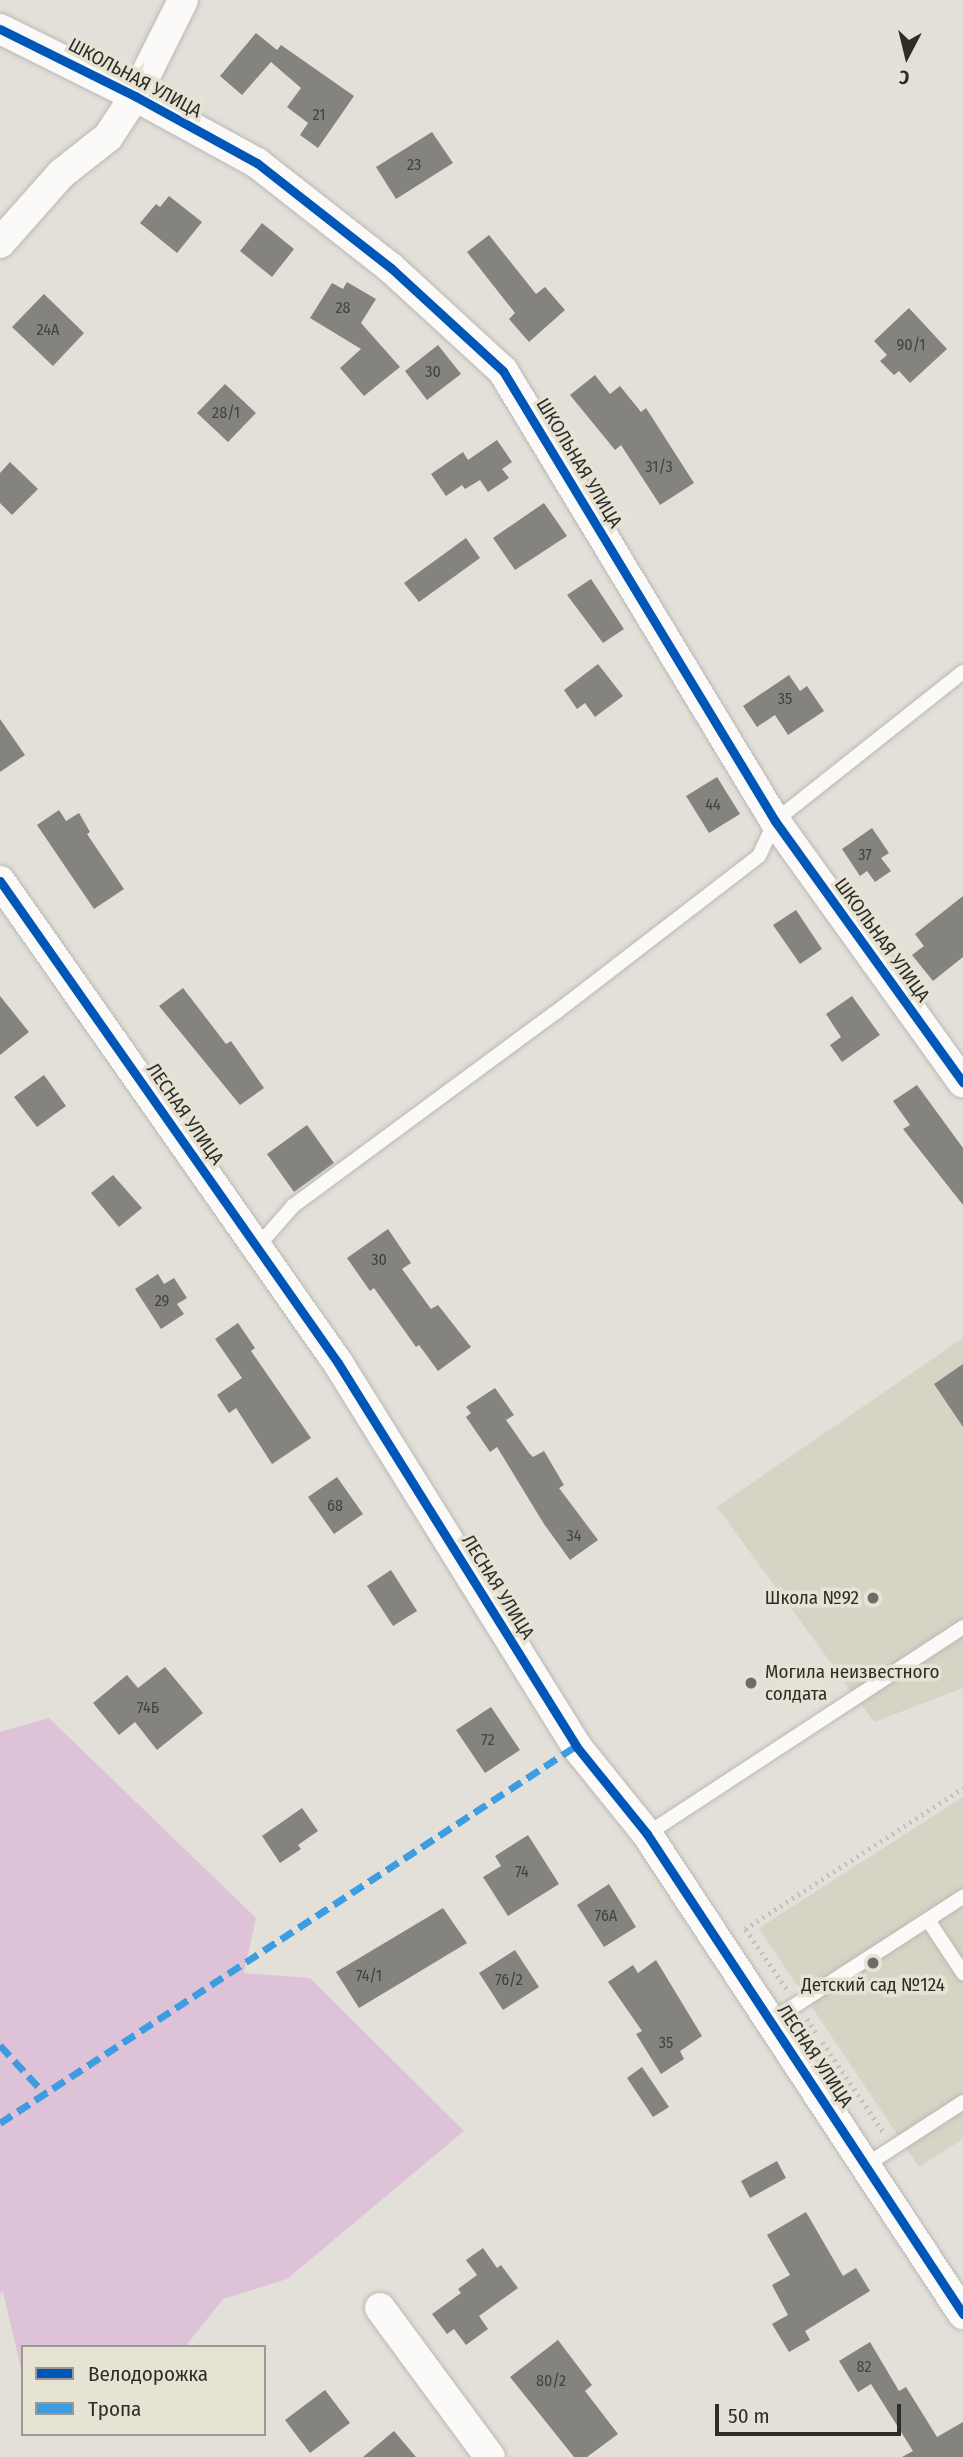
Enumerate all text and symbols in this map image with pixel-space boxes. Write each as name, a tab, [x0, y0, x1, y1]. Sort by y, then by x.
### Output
north arrow	[872, 21, 942, 91]
street label: ШКОЛЬНАЯ УЛИЦА	[65, 33, 205, 123]
text: С	[898, 65, 911, 89]
house number: 21	[313, 105, 325, 125]
house number: 23	[407, 155, 421, 175]
house number: 28	[335, 298, 351, 318]
house number: 24А	[37, 320, 59, 340]
house number: 90/1	[897, 335, 925, 355]
house number: 30	[425, 362, 441, 382]
street label: ШКОЛЬНАЯ УЛИЦА	[531, 394, 627, 532]
house number: 28/1	[212, 403, 240, 423]
house number: 31/3	[645, 457, 673, 477]
house number: 35	[778, 689, 792, 709]
house number: 44	[705, 795, 721, 815]
house number: 37	[858, 845, 872, 865]
street label: ШКОЛЬНАЯ УЛИЦА	[829, 874, 935, 1006]
street label: ЛЕСНАЯ УЛИЦА	[142, 1059, 228, 1169]
house number: 30	[371, 1250, 387, 1270]
house number: 29	[155, 1291, 169, 1311]
house number: 68	[327, 1496, 343, 1516]
house number: 34	[567, 1526, 581, 1546]
street label: ЛЕСНАЯ УЛИЦА	[457, 1531, 539, 1643]
place label: Школа №92	[765, 1587, 859, 1609]
marker: Школа №92	[865, 1590, 881, 1606]
place label: Могила неизвестного солдата	[765, 1661, 939, 1705]
marker: Могила неизвестного солдата	[743, 1675, 759, 1691]
house number: 74Б	[137, 1698, 159, 1718]
house number: 72	[481, 1730, 495, 1750]
house number: 74	[515, 1862, 529, 1882]
house number: 76А	[595, 1906, 617, 1926]
marker: Детский сад №124	[865, 1955, 881, 1971]
house number: 74/1	[356, 1966, 382, 1986]
house number: 76/2	[495, 1970, 523, 1990]
place label: Детский сад №124	[801, 1974, 945, 1996]
street label: ЛЕСНАЯ УЛИЦА	[772, 2000, 858, 2112]
house number: 35	[659, 2033, 673, 2053]
legend	[21, 2345, 266, 2436]
house number: 82	[857, 2357, 871, 2377]
text: Велодорожка	[88, 2361, 208, 2387]
house number: 80/2	[536, 2371, 566, 2391]
scale bar	[718, 2390, 904, 2434]
text: Тропа	[88, 2396, 141, 2422]
text: 50 m	[728, 2403, 770, 2429]

